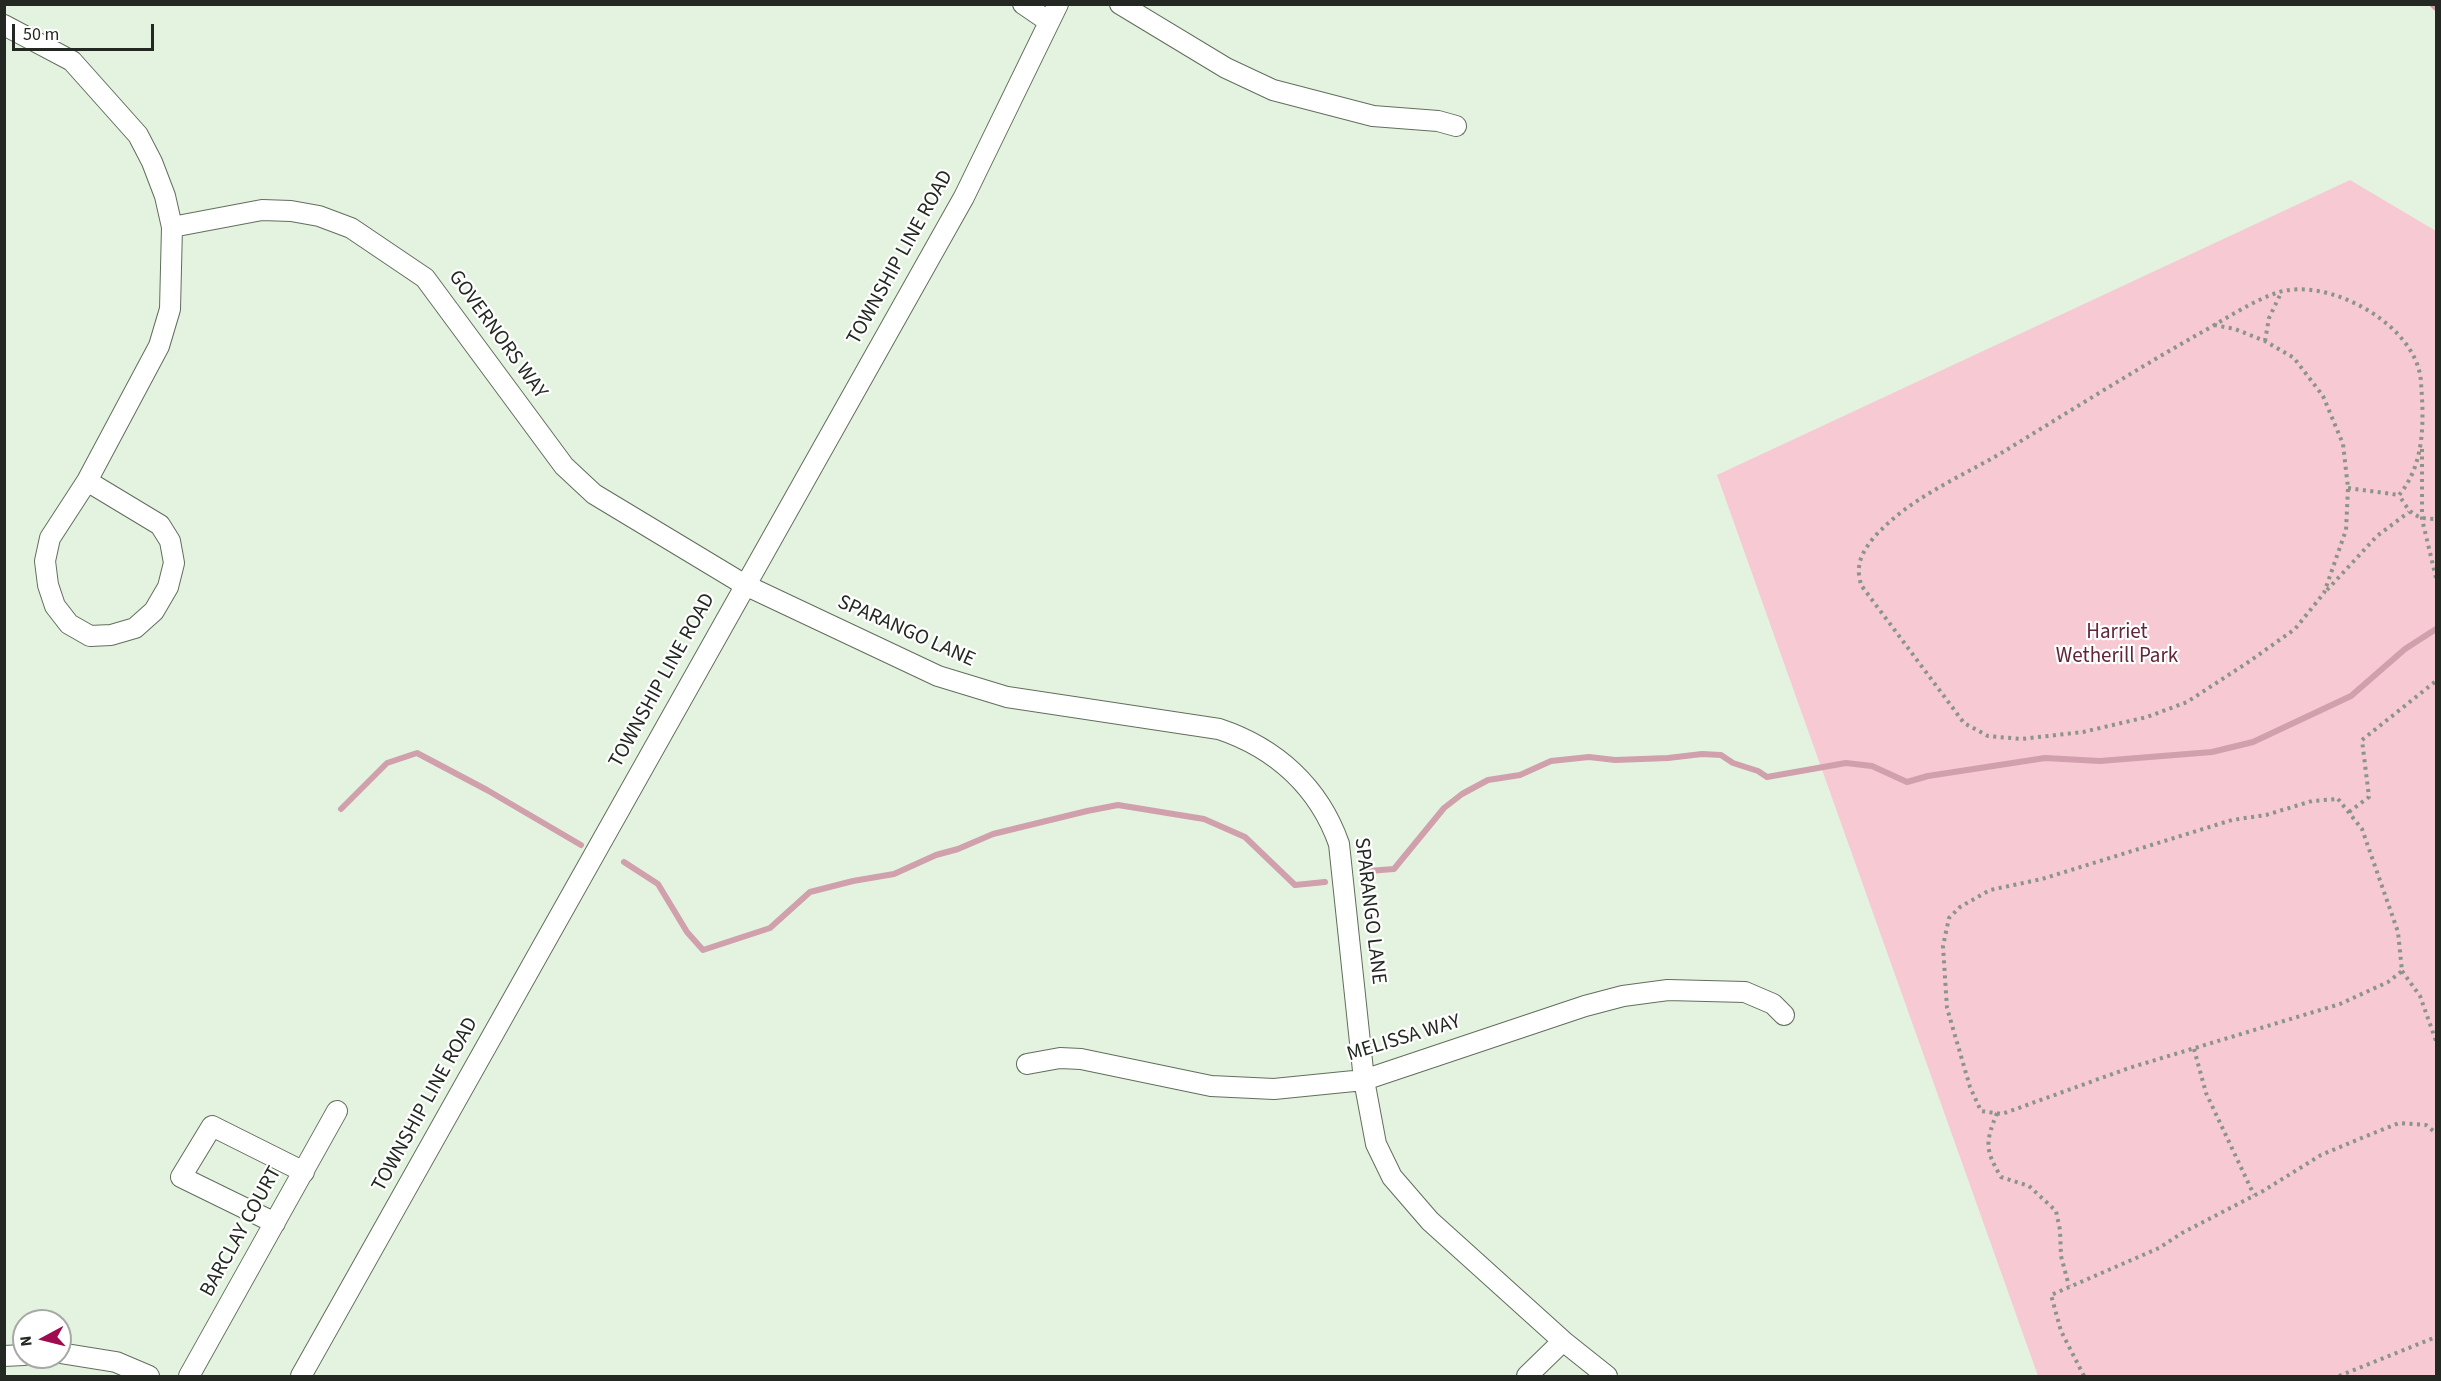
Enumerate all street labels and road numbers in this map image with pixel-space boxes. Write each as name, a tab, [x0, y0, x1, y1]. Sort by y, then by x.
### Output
street label: TOWNSHIP LINE ROAD	[843, 166, 959, 350]
street label: GOVERNORS WAY	[442, 266, 552, 404]
street label: TOWNSHIP LINE ROAD	[605, 589, 721, 773]
street label: SPARANGO LANE	[833, 590, 979, 674]
street label: SPARANGO LANE	[1347, 836, 1391, 986]
street label: MELISSA WAY	[1344, 1010, 1464, 1068]
street label: TOWNSHIP LINE ROAD	[368, 1013, 484, 1197]
street label: BARCLAY COURT	[196, 1162, 288, 1302]

